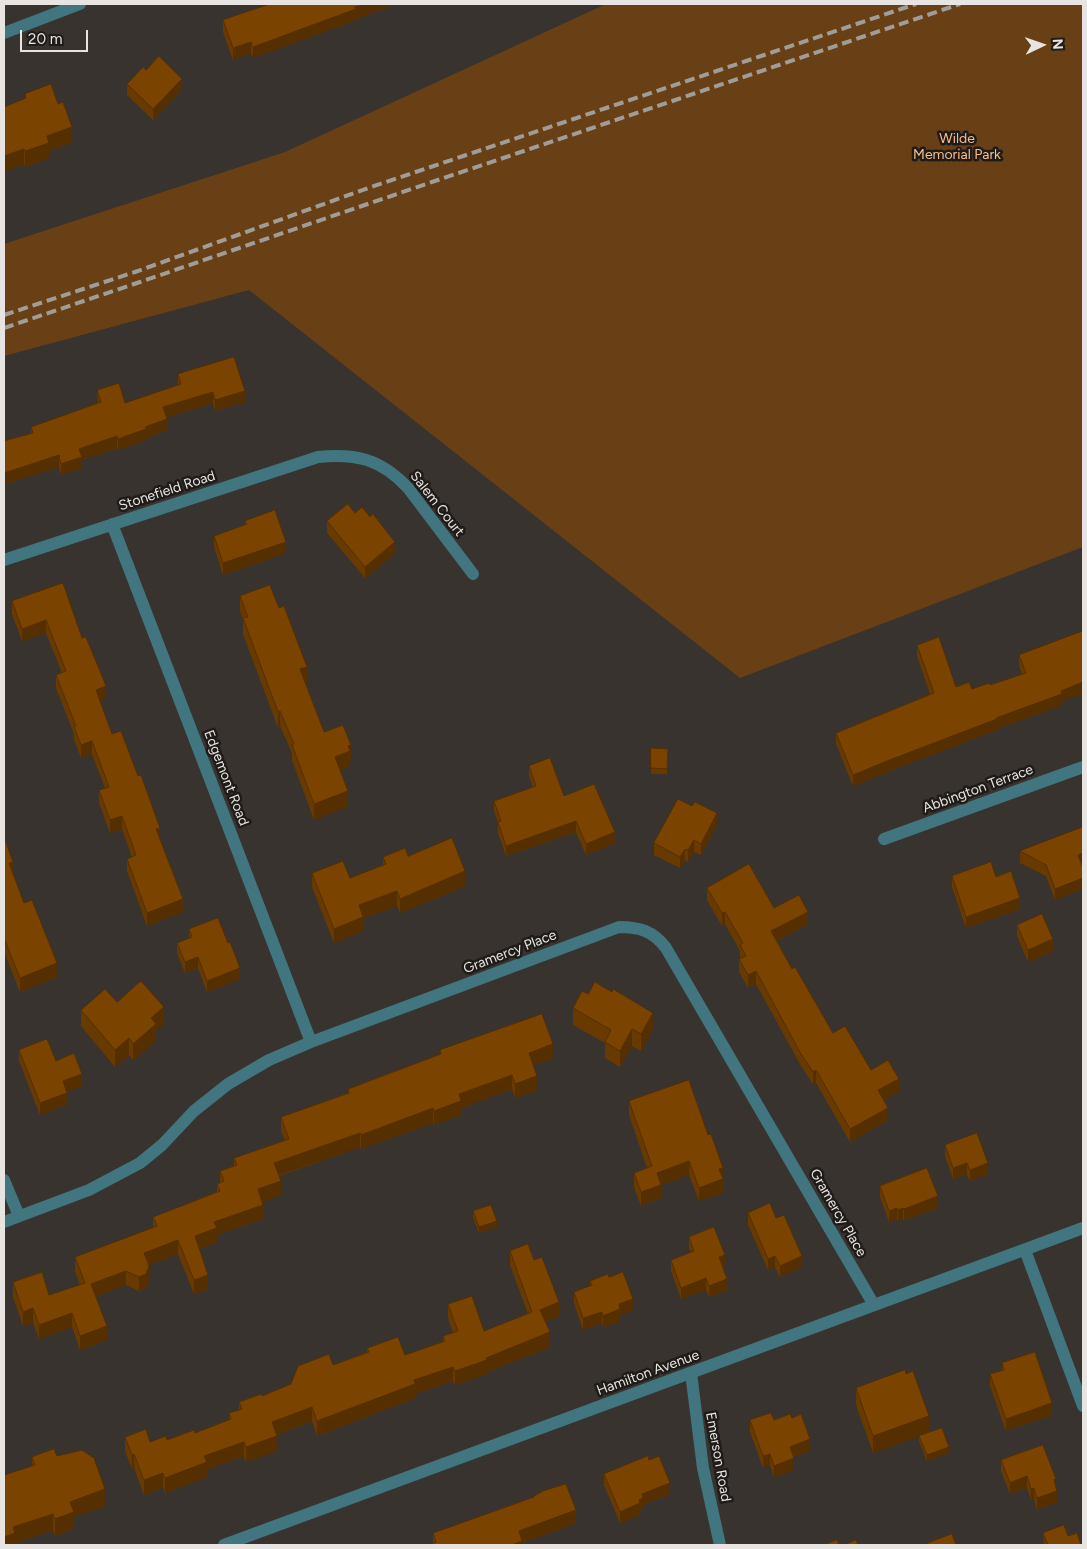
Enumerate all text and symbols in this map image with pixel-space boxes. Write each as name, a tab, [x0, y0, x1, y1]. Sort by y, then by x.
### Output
scale bar	[22, 20, 90, 52]
north arrow	[1017, 20, 1067, 70]
text: 20 m	[28, 30, 62, 48]
text: N	[1049, 38, 1066, 50]
park label: Wilde Memorial Park	[913, 131, 1001, 164]
street label: Stonefield Road	[117, 467, 217, 515]
street label: Salem Court	[406, 468, 468, 540]
street label: Edgemont Road	[200, 728, 252, 828]
street label: Abbington Terrace	[921, 761, 1035, 817]
street label: Gramercy Place	[461, 926, 559, 978]
street label: Gramercy Place	[806, 1166, 870, 1260]
street label: Hamilton Avenue	[594, 1347, 702, 1399]
street label: Emerson Road	[702, 1411, 734, 1503]

